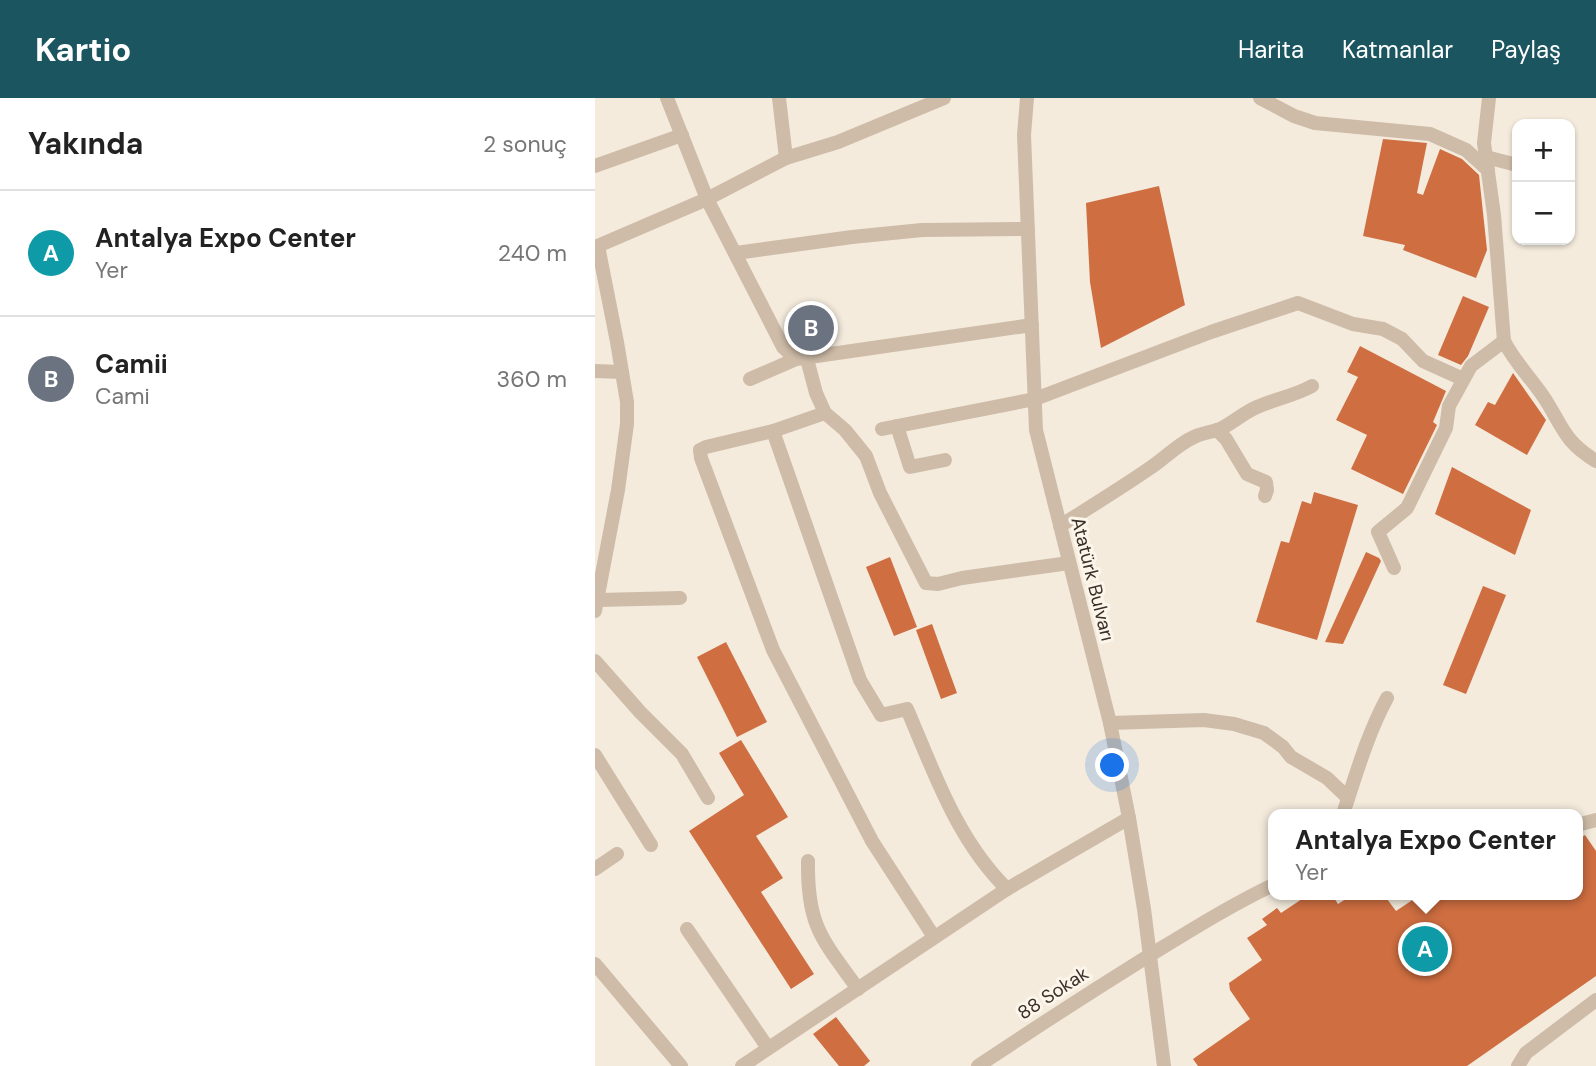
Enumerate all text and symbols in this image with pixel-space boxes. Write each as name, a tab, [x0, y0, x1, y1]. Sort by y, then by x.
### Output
text: Kartio	[35, 28, 131, 71]
text: Harita	[1238, 34, 1304, 65]
text: Katmanlar	[1342, 34, 1453, 65]
text: Paylaş	[1491, 34, 1561, 65]
map controls	[1512, 119, 1575, 245]
button: +	[1512, 119, 1575, 182]
text: Yakında	[28, 124, 143, 163]
text: 2 sonuç	[483, 129, 567, 159]
button: −	[1512, 182, 1575, 245]
text: Antalya Expo Center	[95, 221, 356, 255]
text: A	[43, 238, 59, 268]
text: 240 m	[498, 238, 567, 268]
text: Yer	[95, 255, 128, 285]
pin: B	[788, 302, 834, 354]
text: Camii	[95, 347, 168, 381]
text: B	[44, 364, 58, 394]
text: 360 m	[497, 364, 567, 394]
text: Cami	[95, 381, 150, 411]
street label: Atatürk Bulvarı	[1066, 514, 1120, 644]
your location	[1095, 748, 1129, 782]
popup	[1268, 809, 1583, 900]
text: Antalya Expo Center	[1295, 823, 1556, 857]
text: Yer	[1295, 857, 1328, 887]
pin: A	[1402, 923, 1448, 975]
street label: 88 Sokak	[1013, 961, 1094, 1025]

